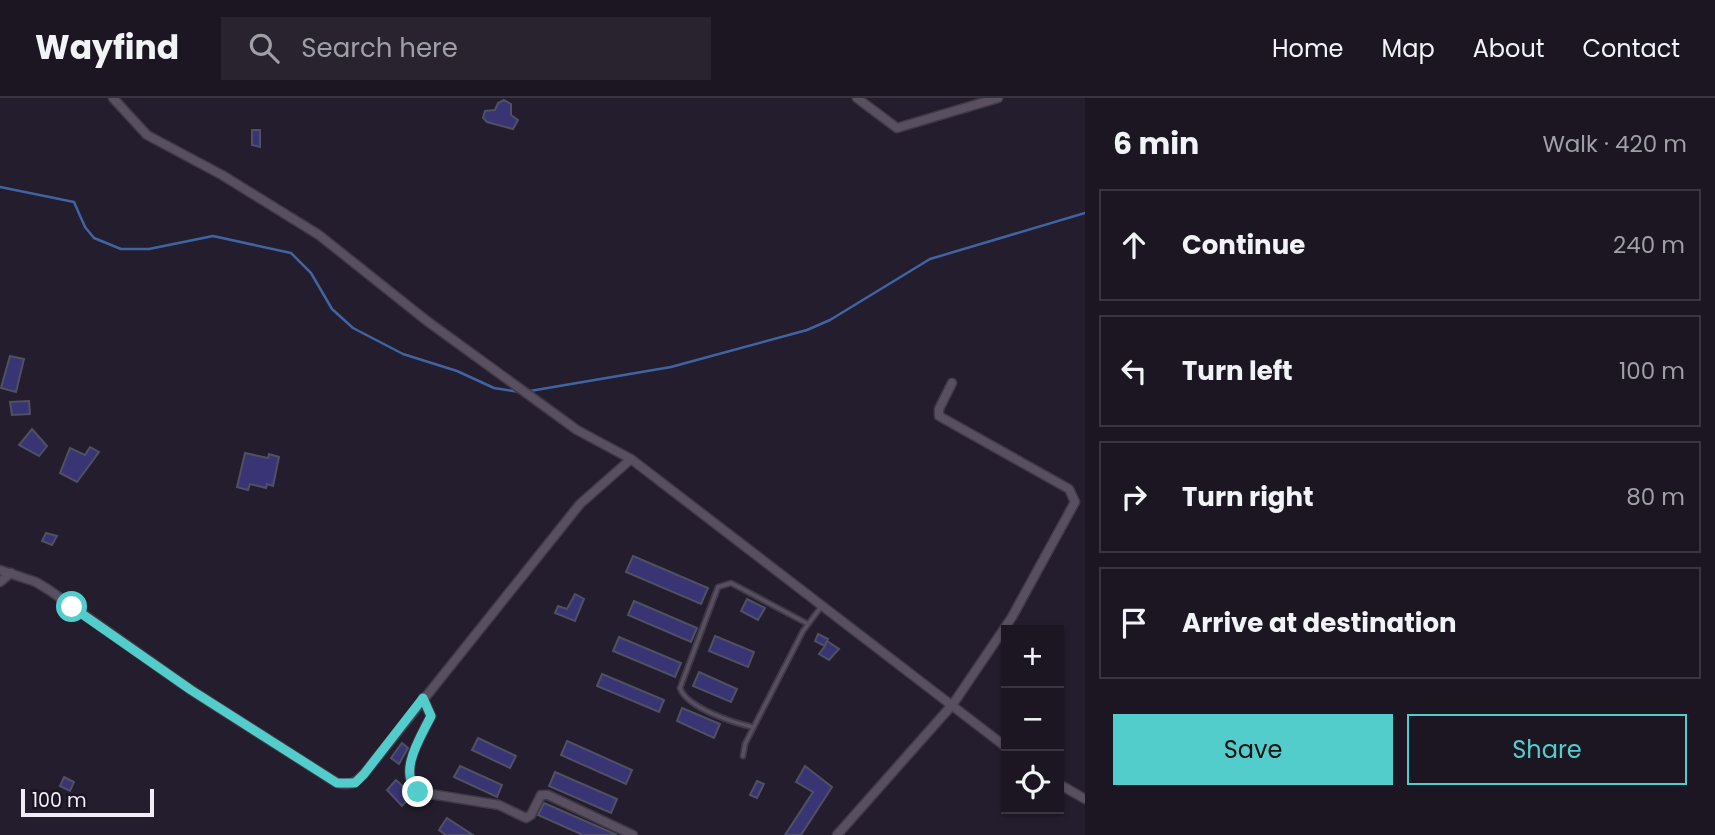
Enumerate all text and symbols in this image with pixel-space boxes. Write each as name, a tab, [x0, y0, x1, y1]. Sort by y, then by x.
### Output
search box	[221, 17, 711, 80]
text: Wayfind	[35, 24, 179, 71]
icon: search	[245, 29, 283, 67]
text: Search here	[301, 30, 458, 66]
text: Home	[1272, 32, 1344, 65]
text: Map	[1382, 32, 1435, 65]
text: About	[1473, 32, 1544, 65]
text: Contact	[1582, 32, 1680, 65]
text: 6 min	[1113, 122, 1199, 165]
text: Walk · 420 m	[1542, 128, 1687, 160]
icon: ahead	[1115, 226, 1153, 264]
text: Continue	[1182, 227, 1305, 263]
text: 240 m	[1613, 229, 1685, 261]
icon: left	[1115, 352, 1153, 390]
text: Turn left	[1182, 353, 1293, 389]
text: 100 m	[1619, 355, 1685, 387]
icon: right	[1115, 478, 1153, 516]
text: Turn right	[1182, 479, 1314, 515]
text: 80 m	[1626, 481, 1685, 513]
route start	[56, 591, 87, 622]
icon: arrive	[1115, 604, 1153, 642]
text: Arrive at destination	[1182, 605, 1457, 641]
map controls	[1001, 625, 1064, 814]
button: +	[1001, 625, 1064, 688]
button: −	[1001, 688, 1064, 751]
button: Save	[1113, 714, 1393, 785]
button: Share	[1407, 714, 1687, 785]
button: locate	[1001, 751, 1064, 814]
route end	[402, 776, 433, 807]
scale bar	[21, 786, 154, 818]
text: 100 m	[32, 787, 87, 814]

